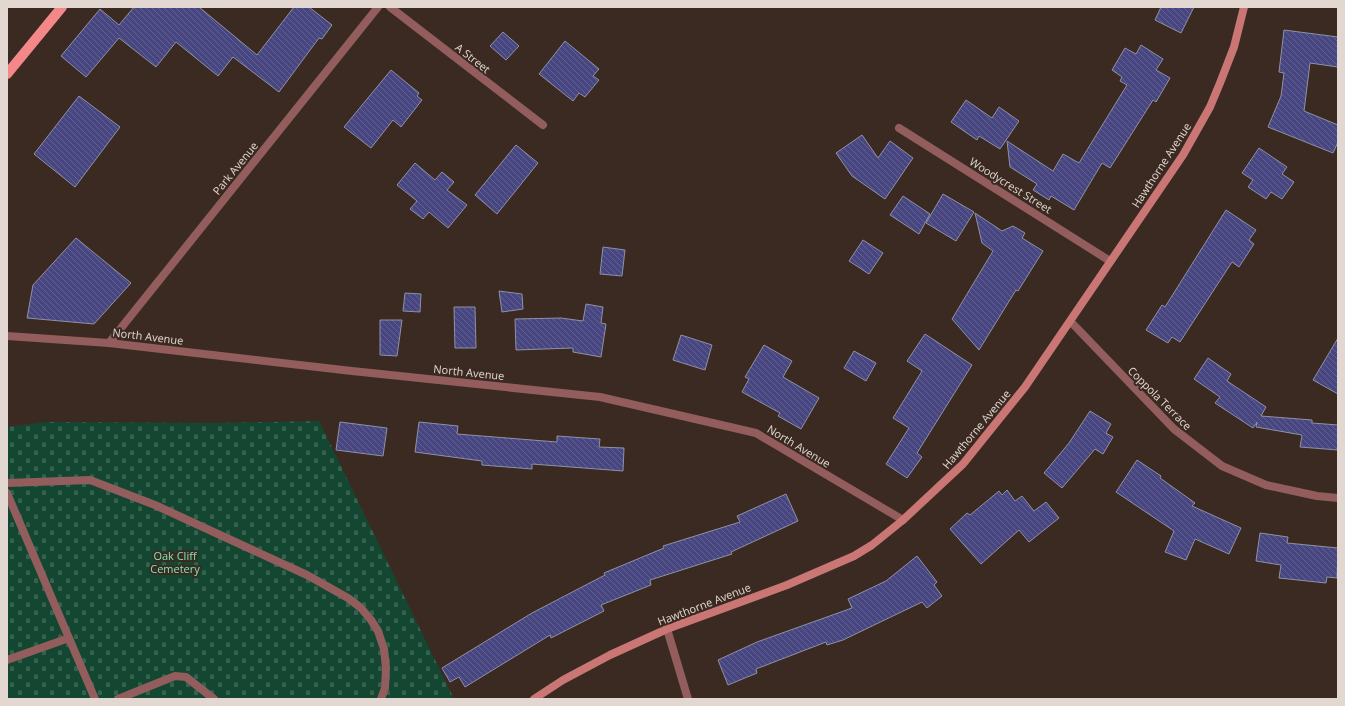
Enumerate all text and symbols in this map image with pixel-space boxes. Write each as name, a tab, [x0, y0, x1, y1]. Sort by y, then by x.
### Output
street label: A Street	[452, 40, 494, 76]
street label: Hawthorne Avenue	[1128, 120, 1194, 210]
street label: Park Avenue	[209, 138, 261, 198]
street label: Woodycrest Street	[967, 154, 1055, 216]
street label: North Avenue	[112, 324, 184, 348]
street label: North Avenue	[433, 361, 505, 383]
street label: Coppola Terrace	[1125, 363, 1195, 433]
street label: Hawthorne Avenue	[939, 386, 1013, 472]
street label: North Avenue	[765, 421, 833, 471]
park label: Oak Cliff Cemetery	[150, 548, 200, 576]
street label: Hawthorne Avenue	[655, 579, 753, 629]

